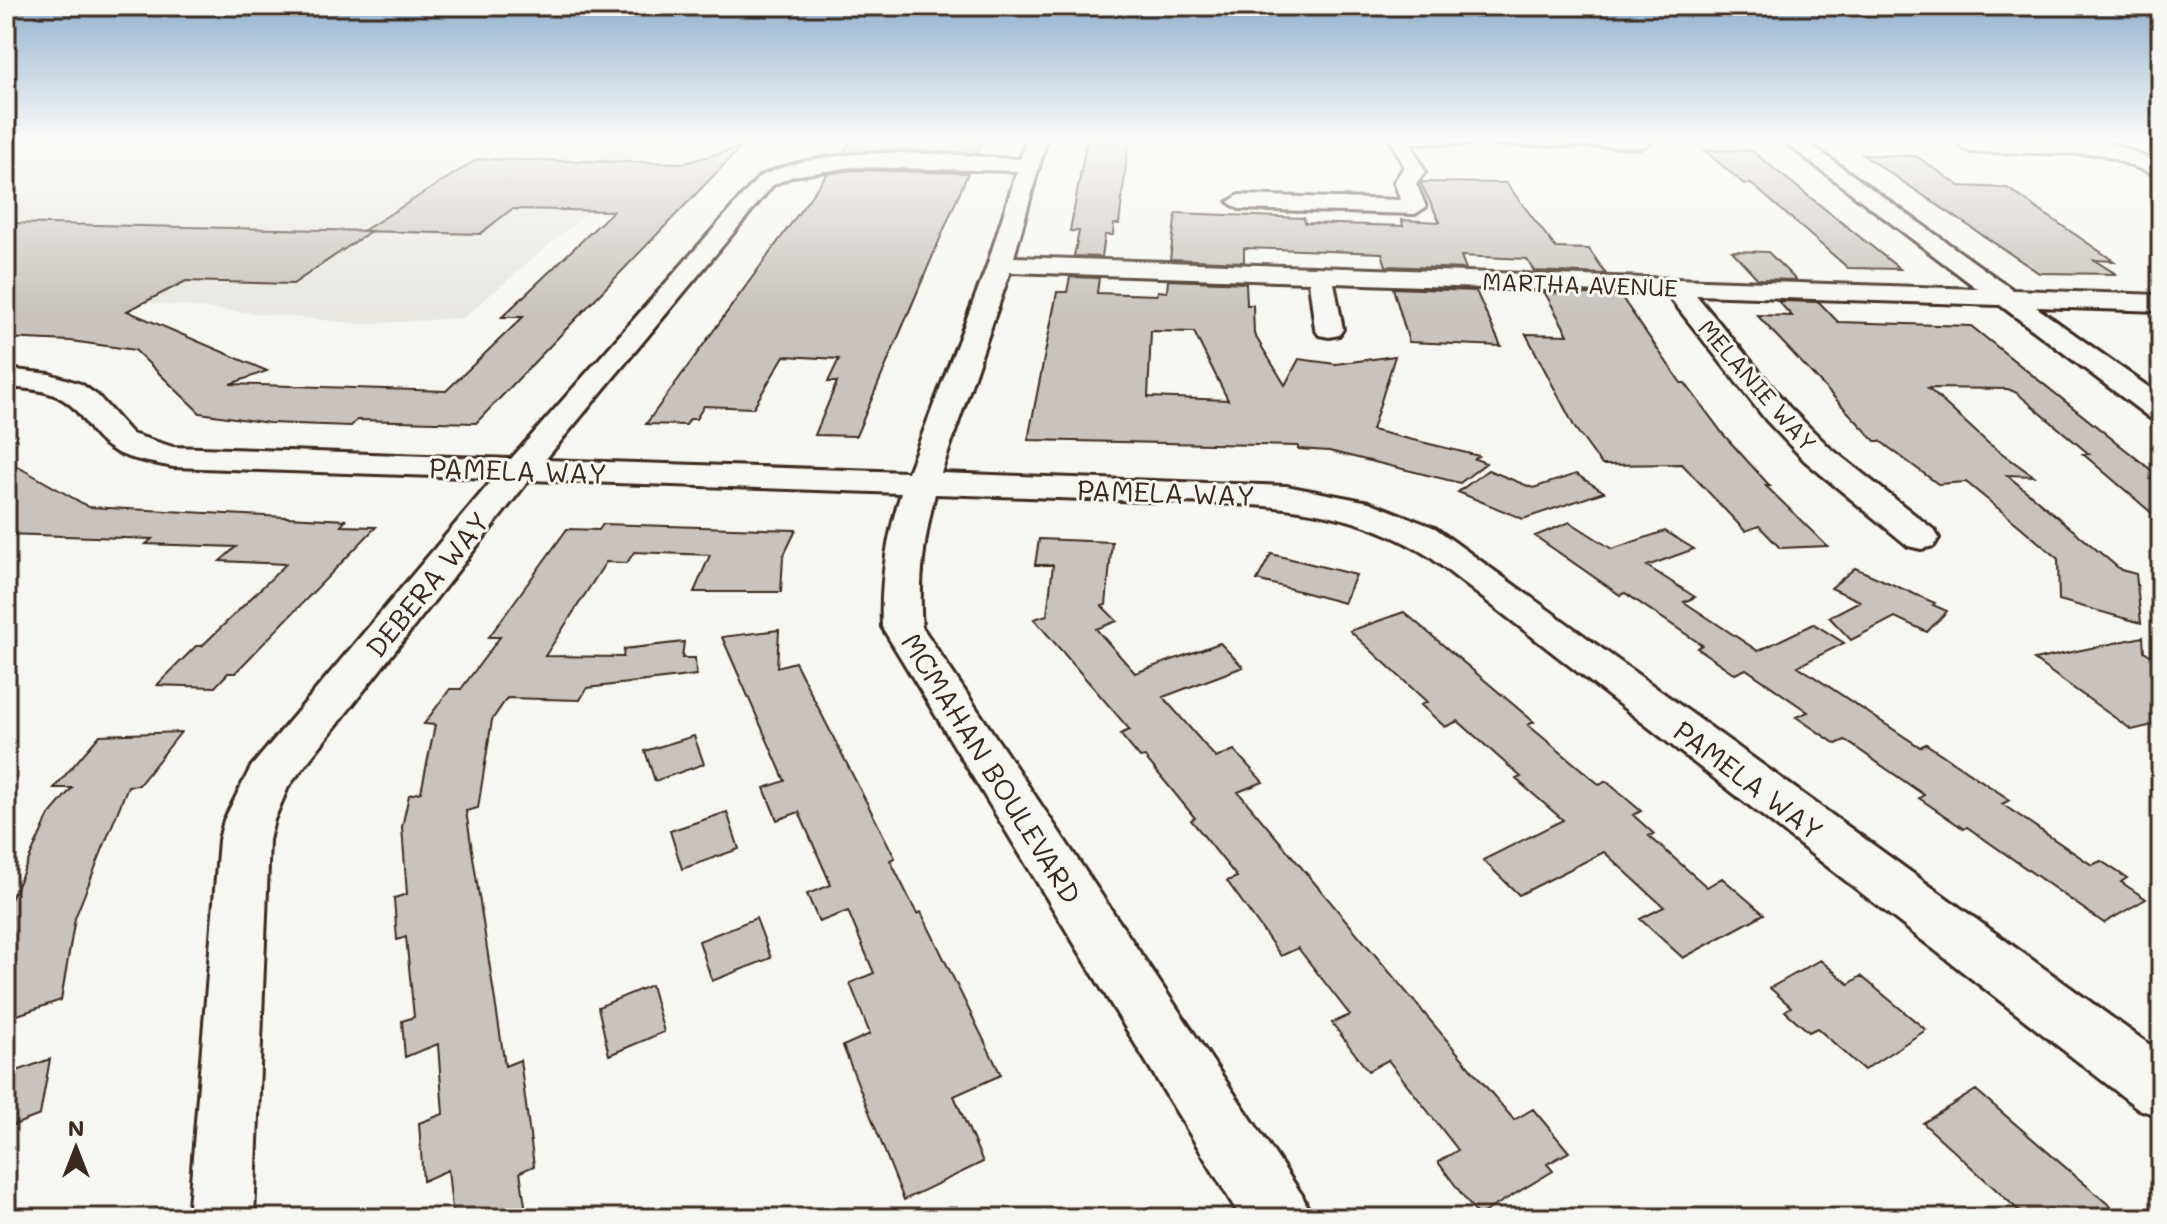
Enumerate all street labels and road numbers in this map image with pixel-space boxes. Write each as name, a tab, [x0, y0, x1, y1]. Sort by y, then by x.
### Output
street label: MARTHA AVENUE	[1482, 265, 1678, 303]
street label: MELANIE WAY	[1692, 313, 1824, 457]
street label: PAMELA WAY	[428, 449, 608, 491]
street label: PAMELA WAY	[1076, 471, 1256, 513]
street label: DEBERA WAY	[357, 504, 497, 664]
street label: MCMAHAN BOULEVARD	[894, 626, 1090, 910]
street label: PAMELA WAY	[1667, 712, 1831, 848]

